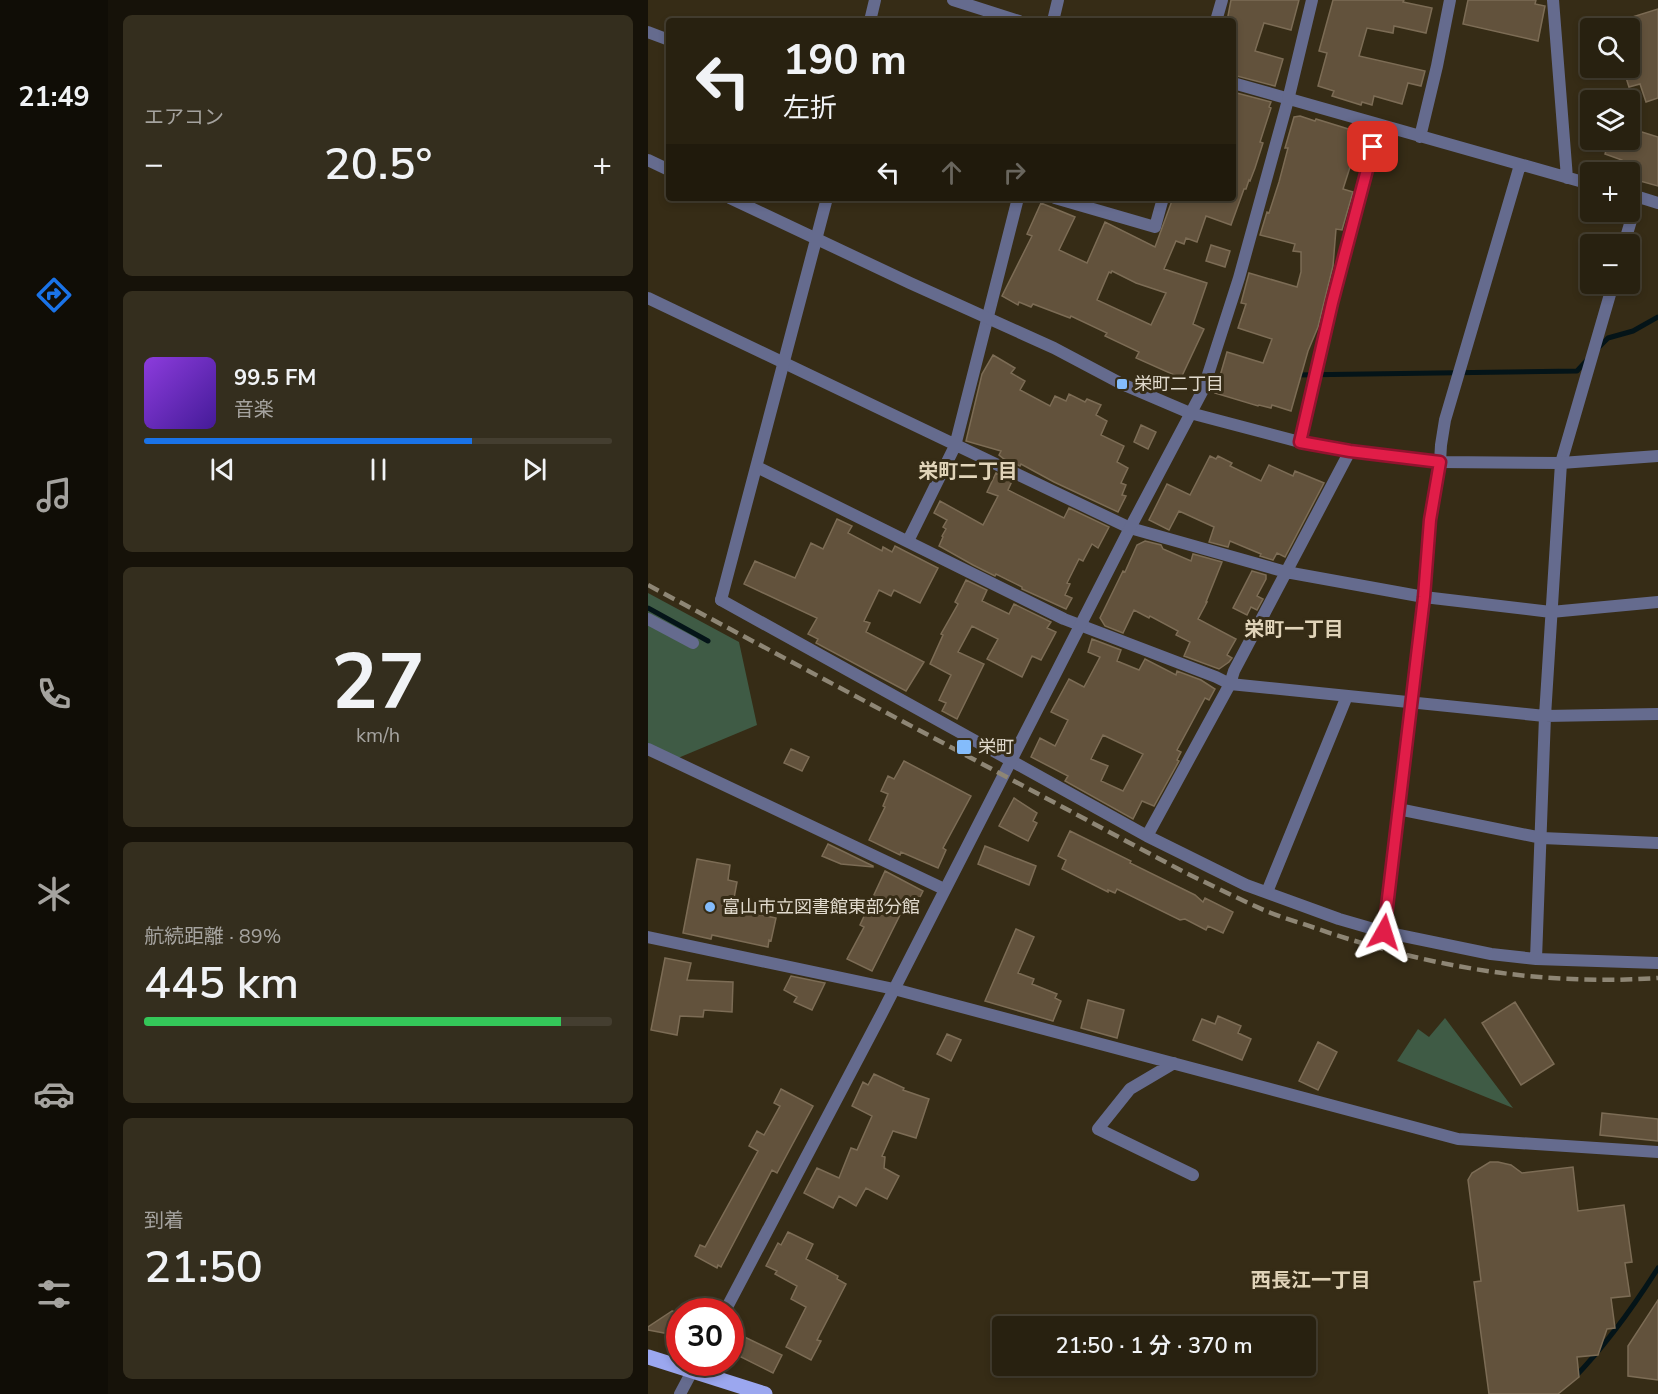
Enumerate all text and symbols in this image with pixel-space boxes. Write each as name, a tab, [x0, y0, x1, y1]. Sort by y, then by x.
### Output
map controls	[1580, 18, 1640, 294]
button: search	[1580, 18, 1640, 78]
text: 190 m	[783, 32, 907, 89]
icon: left	[684, 42, 762, 120]
text: 21:49	[18, 79, 90, 116]
text: 左折	[783, 90, 837, 127]
button: layers	[1580, 90, 1640, 150]
text: エアコン	[144, 104, 224, 131]
pin	[1347, 121, 1398, 172]
icon: arrive	[1356, 130, 1389, 163]
text: 20.5°	[324, 134, 432, 195]
text: −	[144, 142, 164, 187]
text: +	[592, 142, 612, 187]
icon: left	[872, 156, 905, 189]
icon: ahead	[935, 156, 968, 189]
icon: right	[998, 156, 1031, 189]
button: +	[1580, 162, 1640, 222]
button: −	[1580, 234, 1640, 294]
icon: directions	[33, 274, 75, 316]
text: 99.5 FM	[234, 363, 316, 393]
place label: 栄町二丁目	[1134, 372, 1224, 396]
marker: 栄町二丁目	[1115, 377, 1129, 391]
text: 音楽	[234, 396, 274, 423]
icon: previous	[206, 453, 239, 486]
icon: pause	[362, 453, 395, 486]
icon: next	[518, 453, 551, 486]
district label: 栄町二丁目	[918, 458, 1018, 485]
icon: music	[33, 474, 75, 516]
district label: 栄町一丁目	[1244, 616, 1344, 643]
text: 27	[331, 629, 425, 736]
icon: phone	[33, 673, 75, 715]
text: km/h	[356, 722, 400, 749]
place label: 栄町	[978, 735, 1014, 759]
marker: 栄町	[955, 738, 973, 756]
icon: climate	[33, 873, 75, 915]
place label: 富山市立図書館東部分館	[722, 895, 920, 919]
marker: 富山市立図書館東部分館	[703, 900, 717, 914]
position arrow	[1352, 900, 1416, 964]
text: 航続距離 · 89%	[144, 923, 281, 950]
text: 445 km	[144, 953, 299, 1014]
icon: car	[33, 1073, 75, 1115]
text: 到着	[144, 1207, 184, 1234]
text: 21:50	[144, 1237, 263, 1298]
district label: 西長江一丁目	[1251, 1267, 1371, 1294]
icon: filters	[33, 1273, 75, 1315]
speed limit sign: 30	[666, 1298, 744, 1376]
text: 21:50 · 1 分 · 370 m	[1055, 1331, 1253, 1361]

